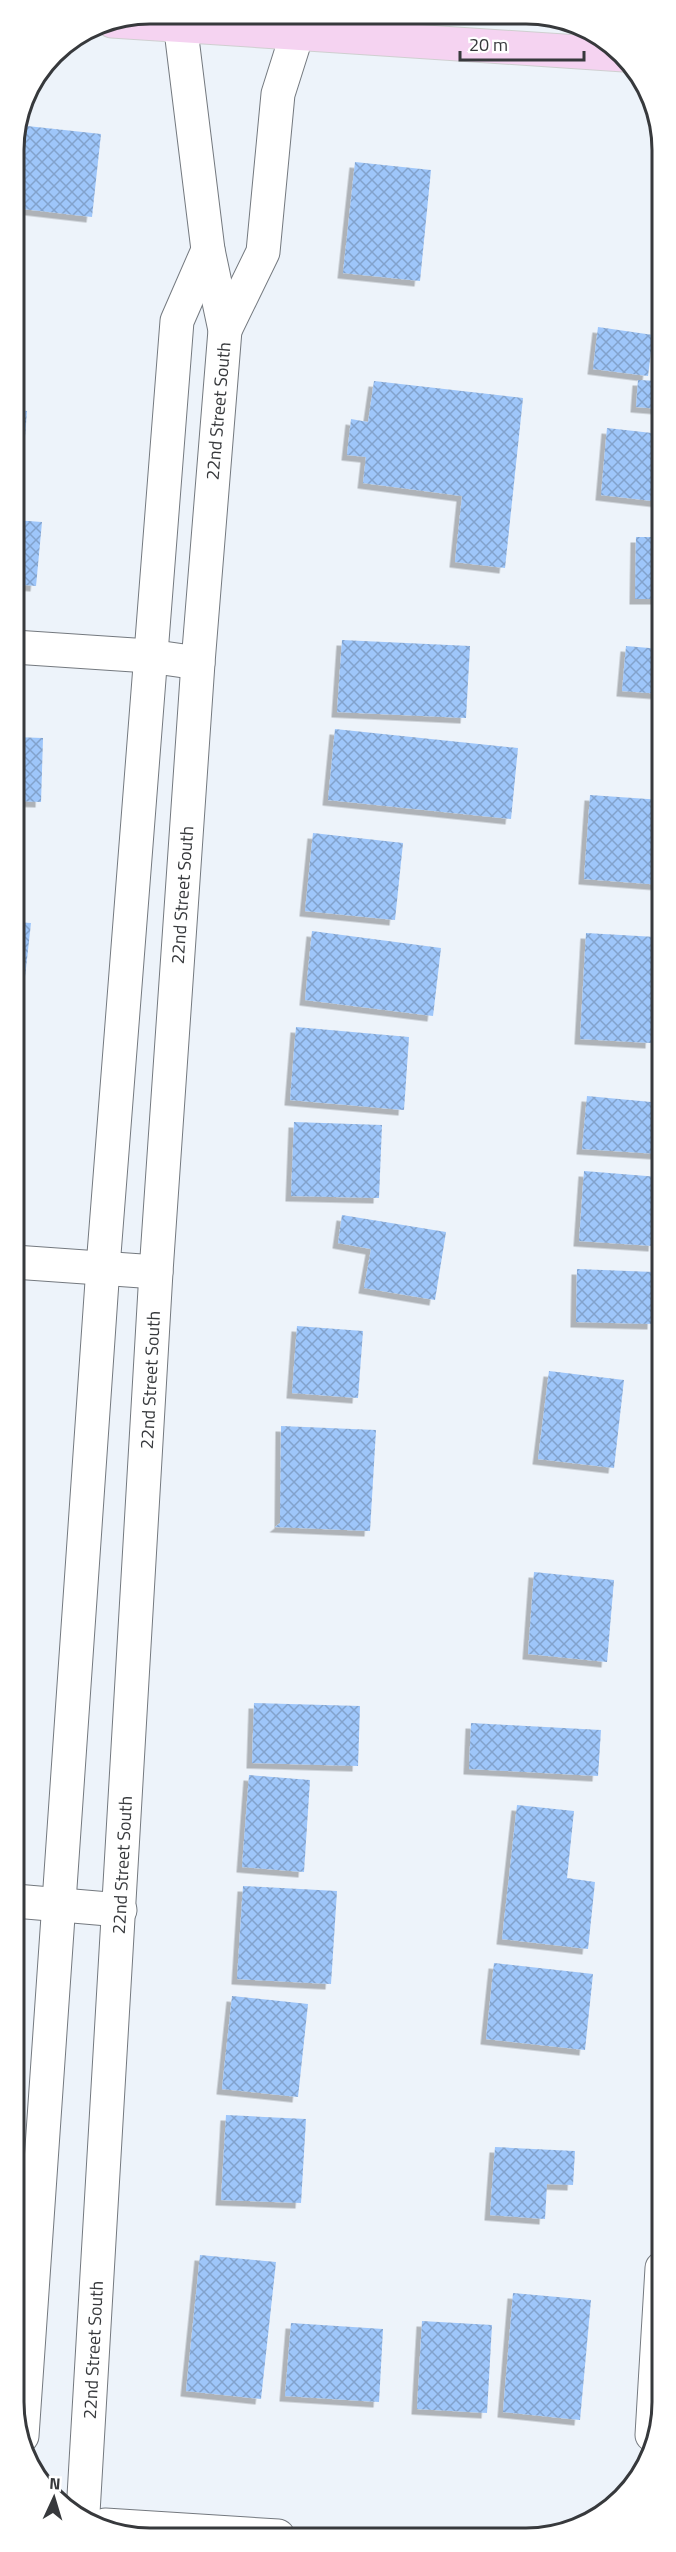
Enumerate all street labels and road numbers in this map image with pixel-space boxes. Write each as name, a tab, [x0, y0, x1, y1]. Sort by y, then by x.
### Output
street label: 22nd Street South	[199, 341, 237, 481]
street label: 22nd Street South	[164, 825, 200, 965]
street label: 22nd Street South	[133, 1310, 167, 1450]
street label: 22nd Street South	[105, 1795, 139, 1935]
street label: 22nd Street South	[76, 2280, 110, 2420]

